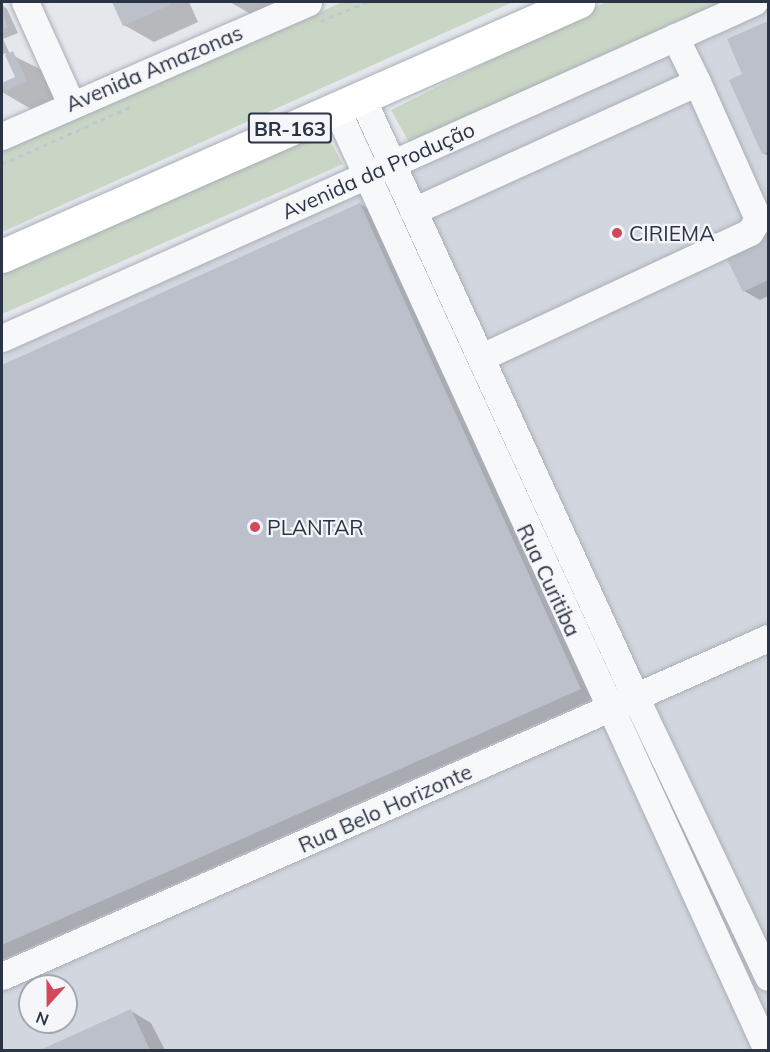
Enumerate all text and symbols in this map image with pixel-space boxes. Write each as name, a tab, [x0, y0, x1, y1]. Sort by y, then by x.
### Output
street label: Avenida Amazonas	[62, 19, 246, 117]
road number: BR-163	[246, 111, 334, 145]
street label: Avenida da Produção	[278, 116, 478, 224]
place label: CIRIEMA	[629, 220, 715, 246]
marker: CIRIEMA	[610, 226, 624, 240]
place label: PLANTAR	[267, 514, 364, 540]
marker: PLANTAR	[248, 520, 262, 534]
street label: Rua Curitiba	[512, 520, 586, 640]
street label: Rua Belo Horizonte	[294, 758, 476, 858]
north arrow	[18, 974, 78, 1034]
text: N	[33, 1007, 51, 1030]

